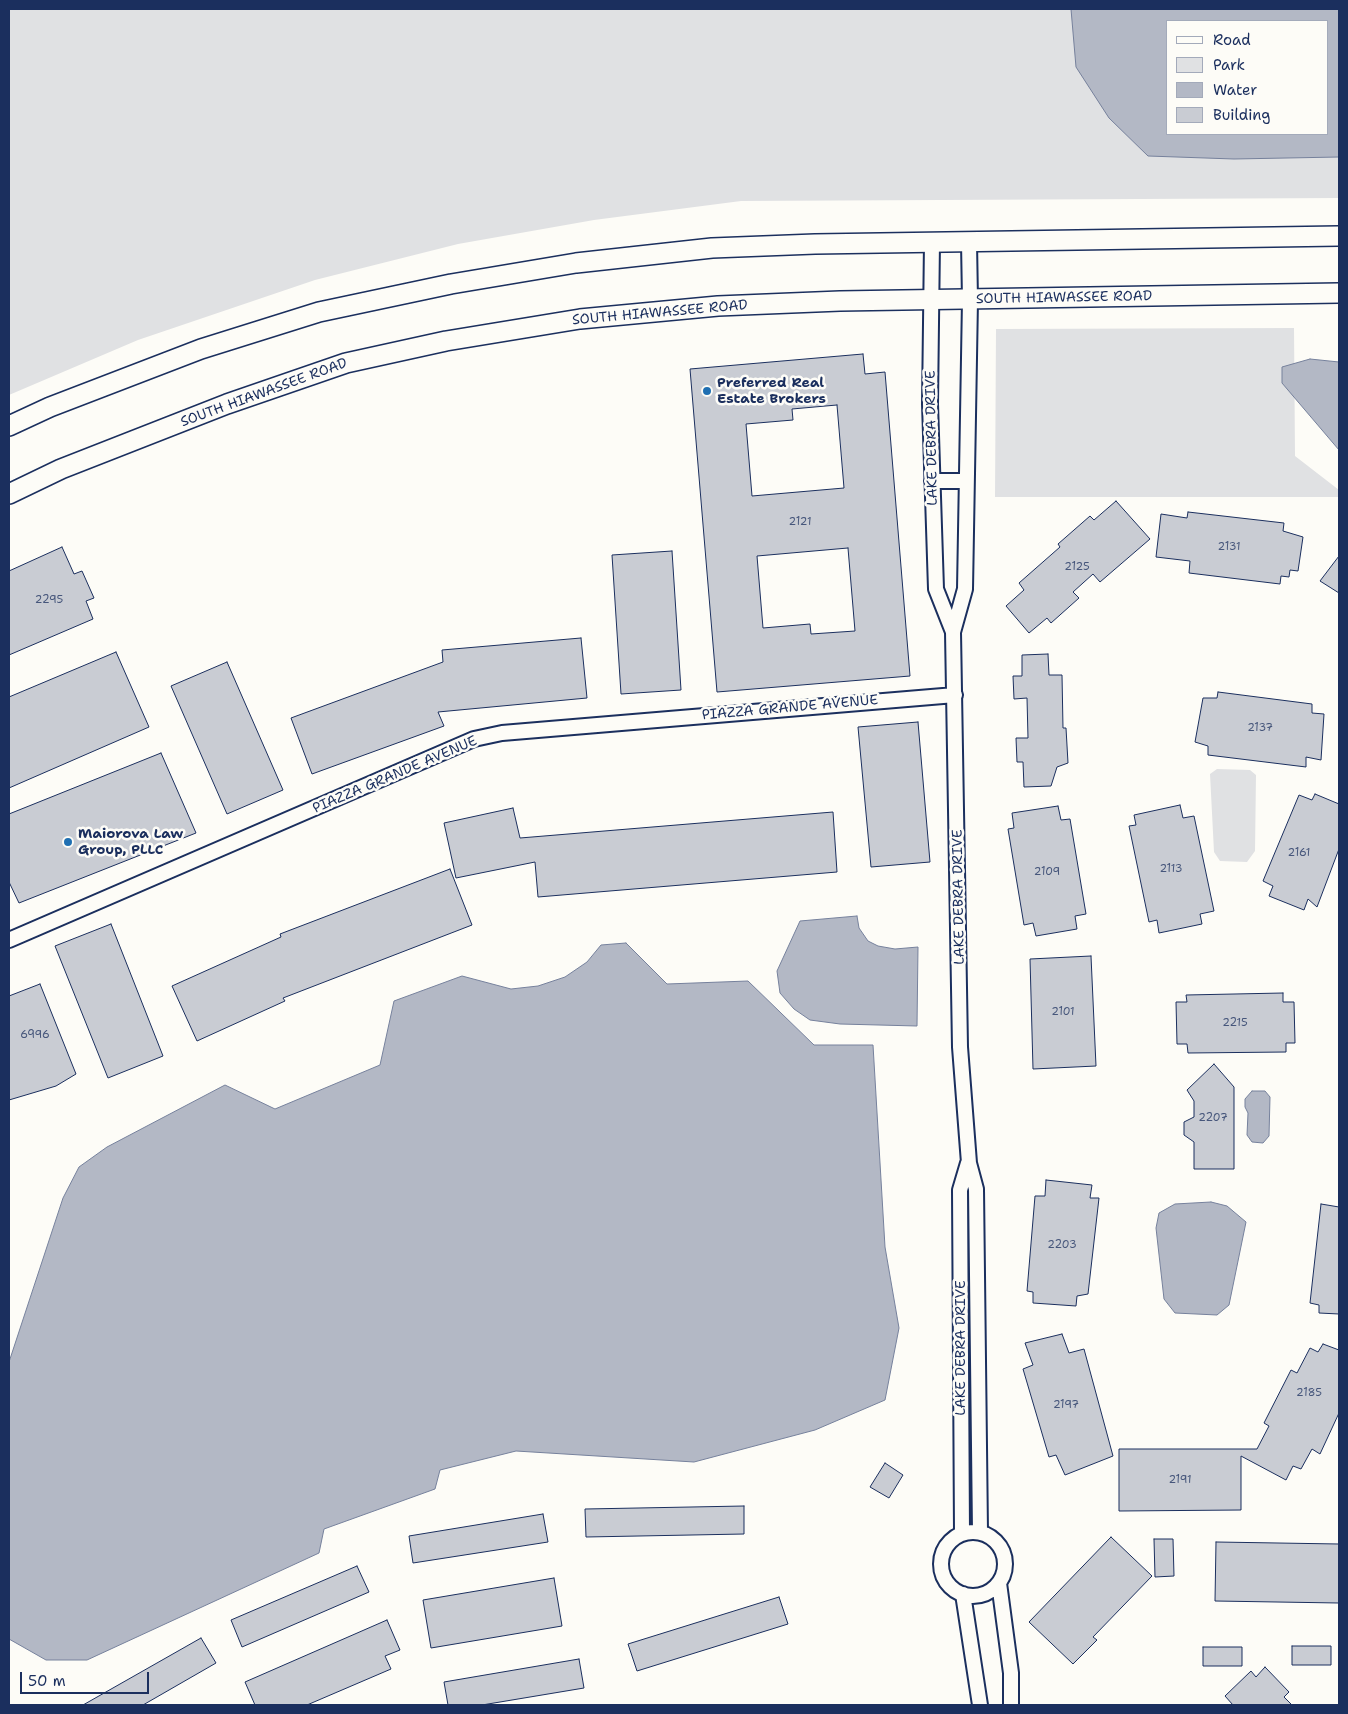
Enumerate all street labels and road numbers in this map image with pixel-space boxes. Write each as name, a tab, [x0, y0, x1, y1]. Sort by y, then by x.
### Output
street label: SOUTH HIAWASSEE ROAD	[976, 288, 1152, 308]
street label: SOUTH HIAWASSEE ROAD	[572, 297, 748, 329]
street label: SOUTH HIAWASSEE ROAD	[178, 355, 350, 431]
street label: LAKE DEBRA DRIVE	[922, 370, 942, 506]
street label: PIAZZA GRANDE AVENUE	[701, 692, 879, 724]
street label: PIAZZA GRANDE AVENUE	[310, 733, 480, 817]
street label: LAKE DEBRA DRIVE	[949, 829, 969, 965]
street label: LAKE DEBRA DRIVE	[953, 1280, 969, 1416]

